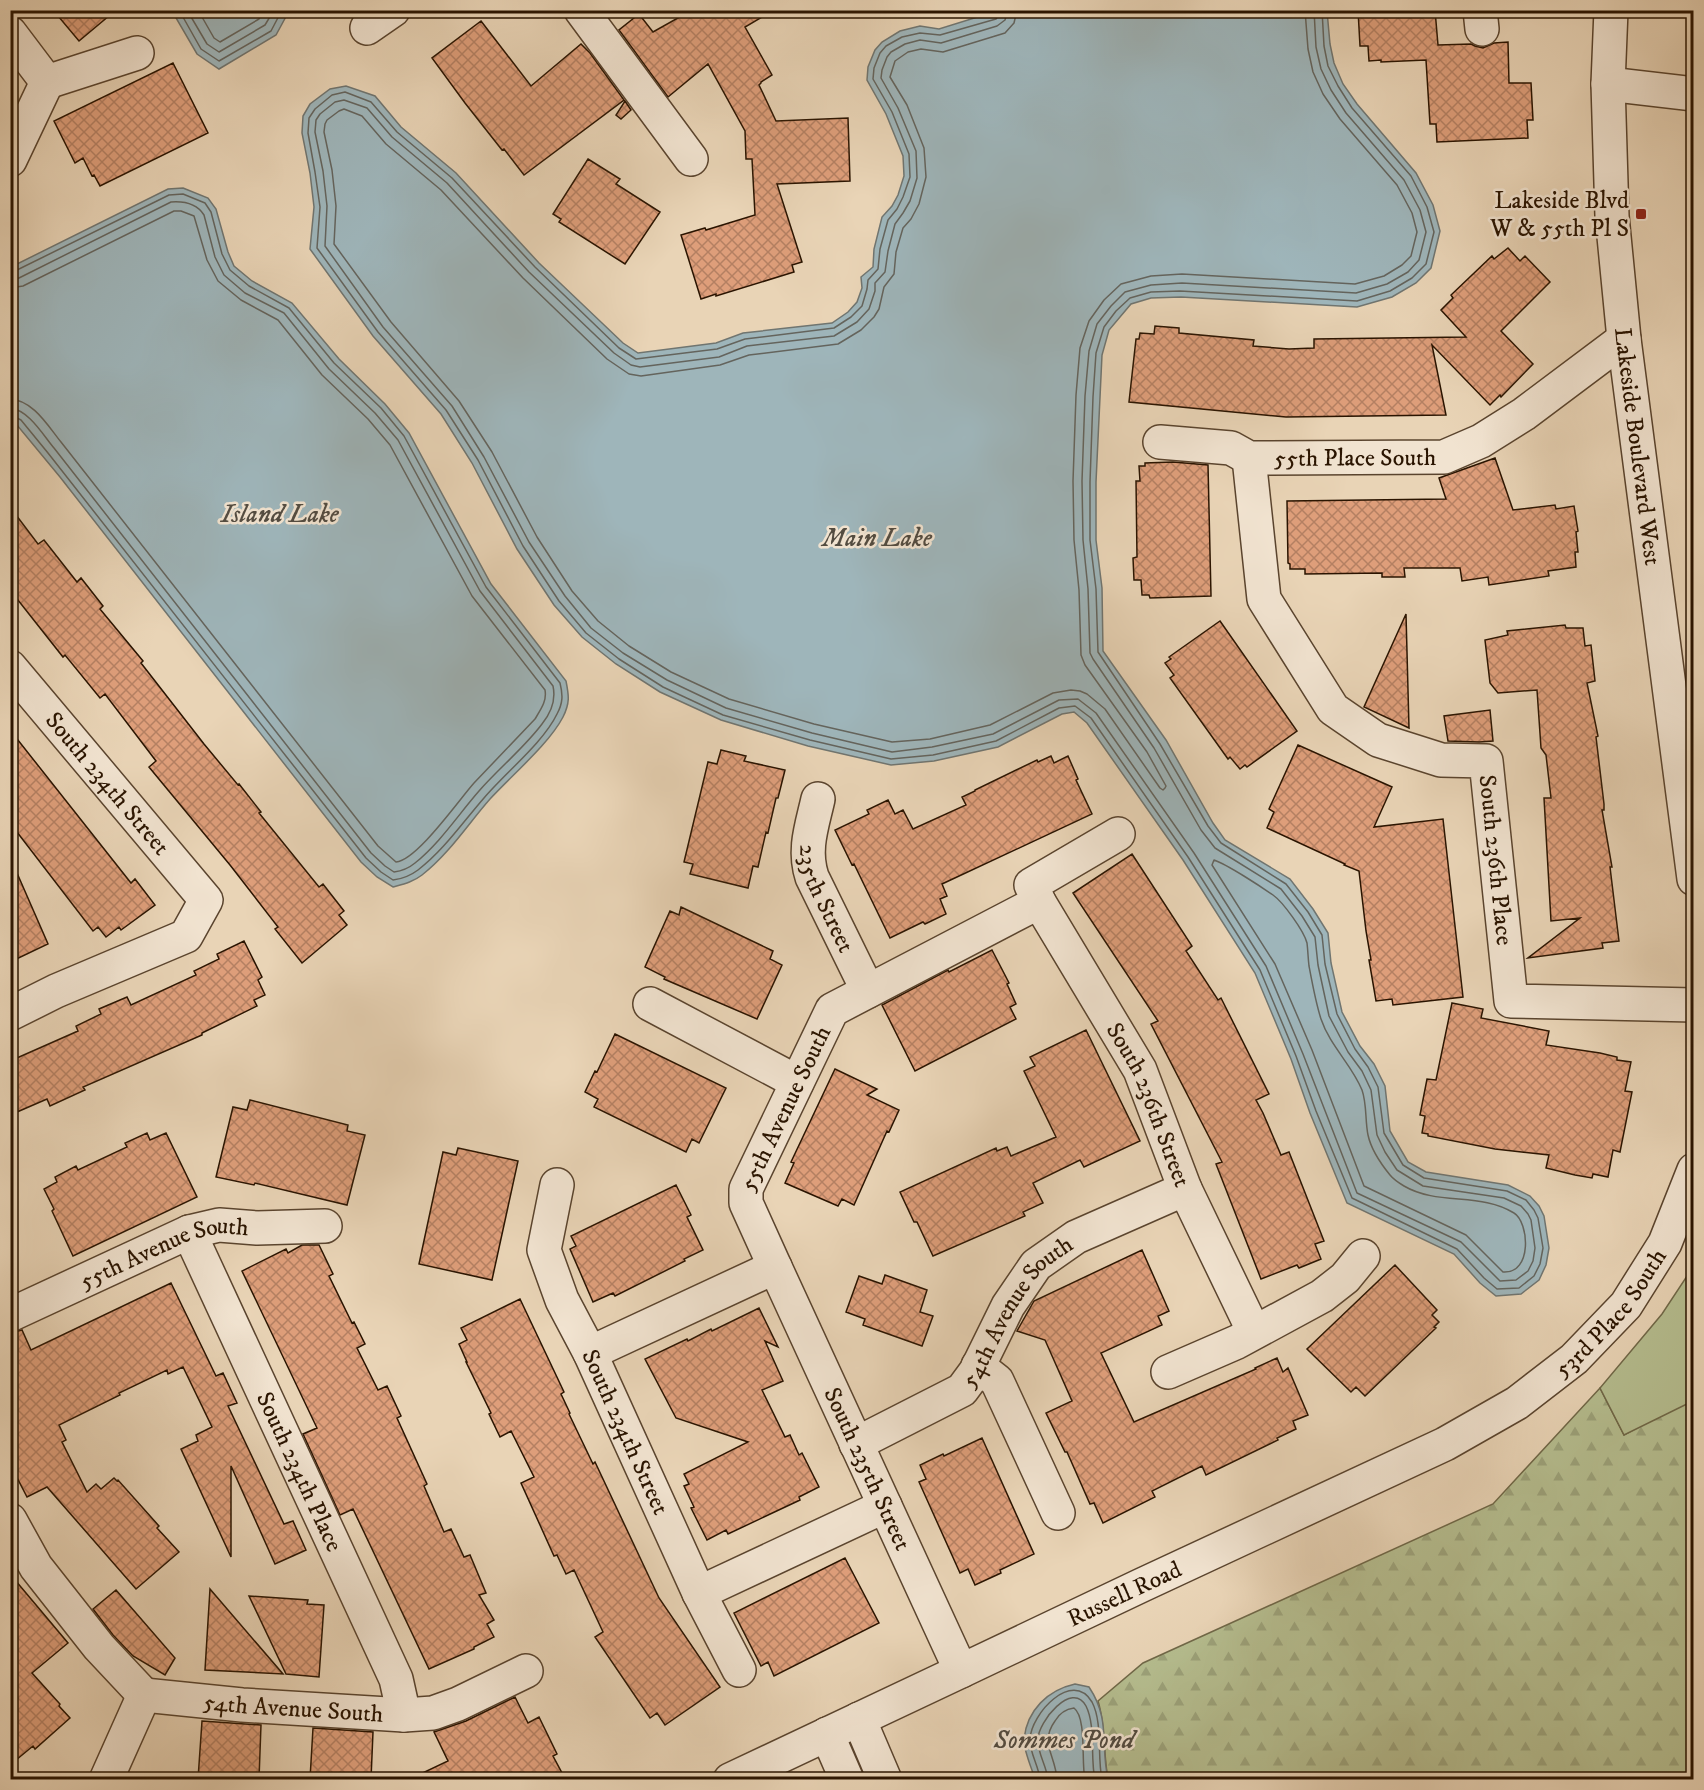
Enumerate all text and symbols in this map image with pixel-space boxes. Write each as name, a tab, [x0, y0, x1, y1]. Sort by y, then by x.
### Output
place label: Lakeside Blvd W & 55th Pl S	[1489, 186, 1629, 244]
marker: Lakeside Blvd W & 55th Pl S	[1634, 207, 1648, 221]
street label: Lakeside Boulevard West	[1607, 326, 1667, 567]
street label: 55th Place South	[1274, 443, 1437, 474]
water label: Island Lake	[219, 498, 340, 531]
water label: Main Lake	[820, 522, 933, 555]
street label: South 234th Street	[38, 706, 176, 862]
street label: South 236th Place	[1472, 773, 1519, 947]
street label: 235th Street	[792, 844, 861, 958]
street label: South 236th Street	[1099, 1017, 1197, 1192]
street label: 55th Avenue South	[733, 1021, 838, 1196]
street label: 55th Avenue South	[75, 1211, 250, 1297]
street label: 54th Avenue South	[955, 1229, 1080, 1394]
street label: 53rd Place South	[1549, 1243, 1674, 1384]
street label: South 234th Street	[574, 1345, 676, 1520]
street label: South 235th Street	[816, 1383, 918, 1556]
street label: South 234th Place	[249, 1387, 349, 1557]
street label: Russell Road	[1063, 1555, 1186, 1634]
street label: 54th Avenue South	[202, 1687, 385, 1730]
water label: Sommes Pond	[993, 1724, 1138, 1757]

